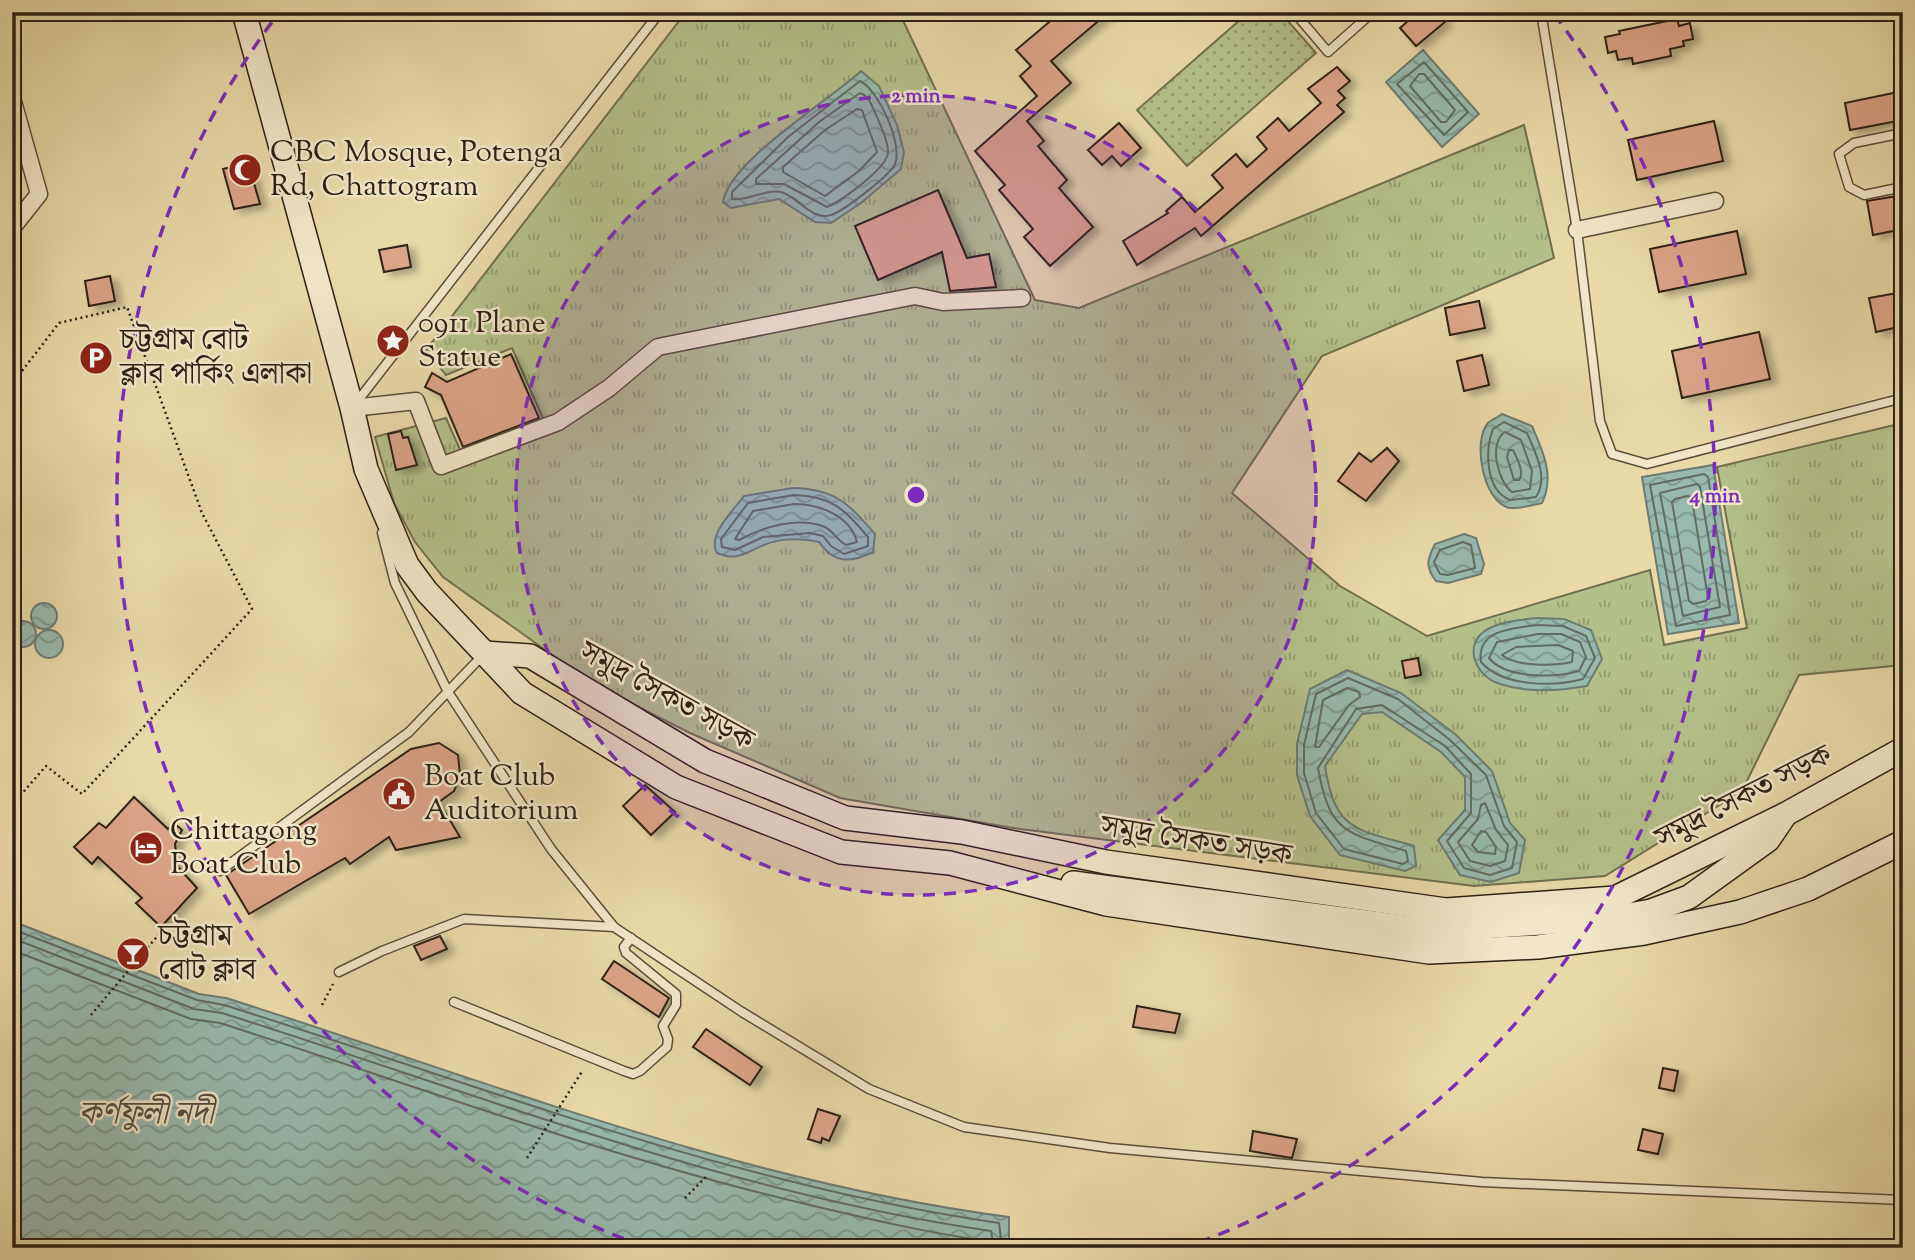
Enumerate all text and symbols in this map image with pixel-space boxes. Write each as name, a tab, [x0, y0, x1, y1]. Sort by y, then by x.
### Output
text: 2 min	[891, 82, 942, 112]
place label: CBC Mosque, Potenga Rd, Chattogram	[270, 132, 562, 209]
mosque icon: CBC Mosque, Potenga Rd, Chattogram	[226, 151, 264, 189]
place label: 0911 Plane Statue	[418, 303, 546, 380]
place label: চট্টগ্রাম বোট ক্লাব পার্কিং এলাকা	[119, 320, 312, 397]
place icon: 0911 Plane Statue	[374, 322, 412, 360]
parking icon: চট্টগ্রাম বোট ক্লাব পার্কিং এলাকা	[77, 339, 115, 377]
text: 4 min	[1689, 482, 1741, 512]
centre of rings	[904, 483, 928, 507]
street label: সমুদ্র সৈকত সড়ক	[570, 631, 762, 763]
street label: সমুদ্র সৈকত সড়ক	[1647, 735, 1841, 861]
place label: Boat Club Auditorium	[424, 756, 579, 833]
public building icon: Boat Club Auditorium	[380, 775, 418, 813]
street label: সমুদ্র সৈকত সড়ক	[1096, 805, 1296, 878]
place label: Chittagong Boat Club	[170, 810, 317, 887]
hotel icon: Chittagong Boat Club	[127, 829, 165, 867]
place label: চট্টগ্রাম বোট ক্লাব	[157, 916, 258, 993]
bar icon: চট্টগ্রাম বোট ক্লাব	[114, 935, 152, 973]
water label: কর্ণফুলী নদী	[78, 1092, 217, 1138]

